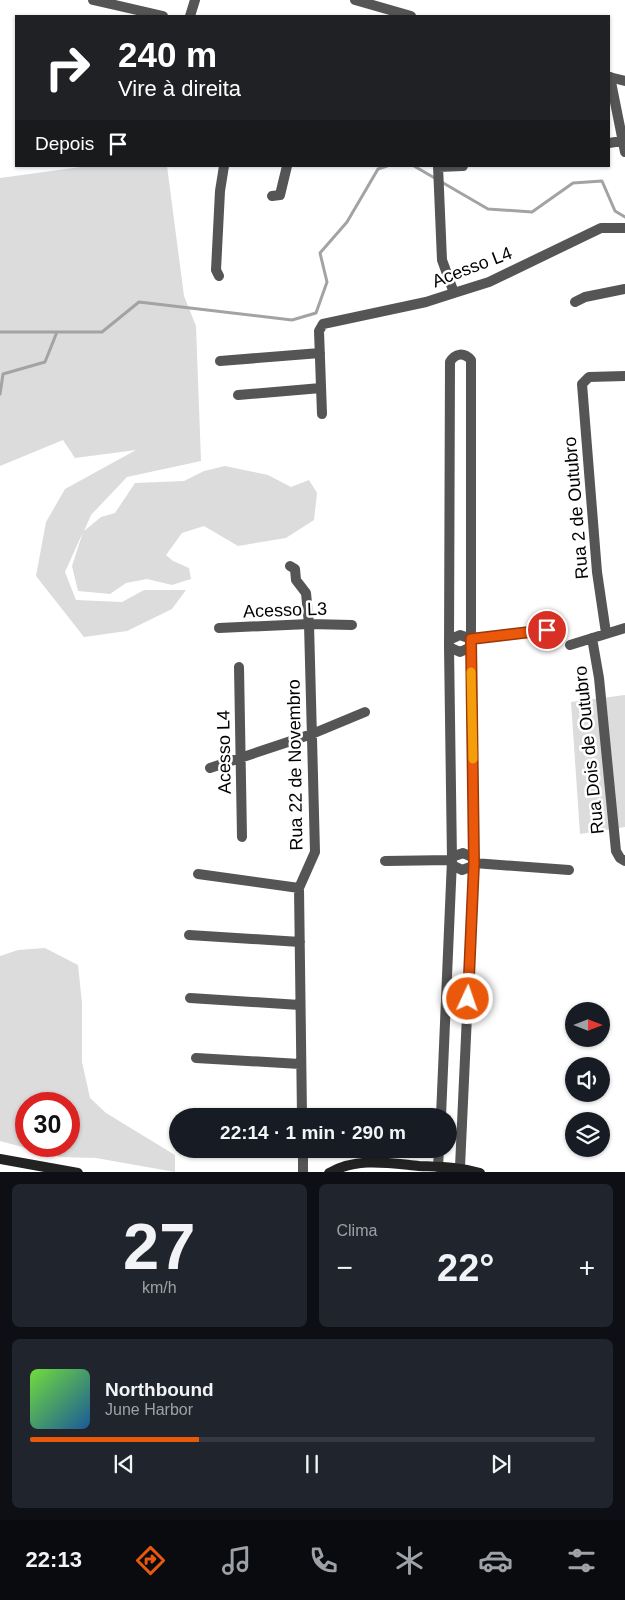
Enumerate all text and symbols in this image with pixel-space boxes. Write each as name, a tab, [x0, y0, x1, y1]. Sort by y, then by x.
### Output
icon: right	[35, 35, 100, 100]
text: 240 m	[118, 35, 217, 74]
text: Vire à direita	[118, 76, 241, 101]
icon: arrive	[104, 130, 132, 158]
text: Depois	[35, 133, 94, 154]
street label: Acesso L4	[429, 243, 515, 291]
street label: Rua 2 de Outubro	[560, 436, 592, 580]
street label: Acesso L3	[243, 599, 327, 621]
pin	[526, 609, 568, 651]
icon: arrive	[533, 616, 561, 644]
street label: Rua Dois de Outubro	[570, 665, 608, 835]
street label: Rua 22 de Novembro	[284, 679, 306, 851]
street label: Acesso L4	[213, 710, 235, 794]
position arrow	[441, 972, 493, 1024]
north arrow	[565, 1002, 610, 1048]
map controls	[565, 1002, 610, 1157]
button: sound	[565, 1057, 610, 1102]
speed limit sign: 30	[15, 1092, 80, 1157]
button: layers	[565, 1112, 610, 1157]
text: 22:14 · 1 min · 290 m	[220, 1122, 406, 1143]
text: 27	[123, 1210, 195, 1283]
text: Clima	[337, 1222, 377, 1239]
text: 22°	[437, 1247, 494, 1289]
text: −	[337, 1252, 353, 1283]
text: +	[579, 1252, 595, 1283]
text: km/h	[142, 1279, 177, 1296]
text: Northbound	[105, 1379, 214, 1400]
text: June Harbor	[105, 1401, 193, 1418]
icon: previous	[110, 1450, 138, 1478]
icon: pause	[298, 1450, 326, 1478]
icon: next	[487, 1450, 515, 1478]
icon: directions	[133, 1543, 168, 1578]
icon: music	[219, 1543, 254, 1578]
icon: phone	[306, 1543, 341, 1578]
icon: climate	[392, 1543, 427, 1578]
icon: car	[478, 1543, 513, 1578]
icon: filters	[564, 1543, 599, 1578]
text: 22:13	[26, 1547, 82, 1572]

